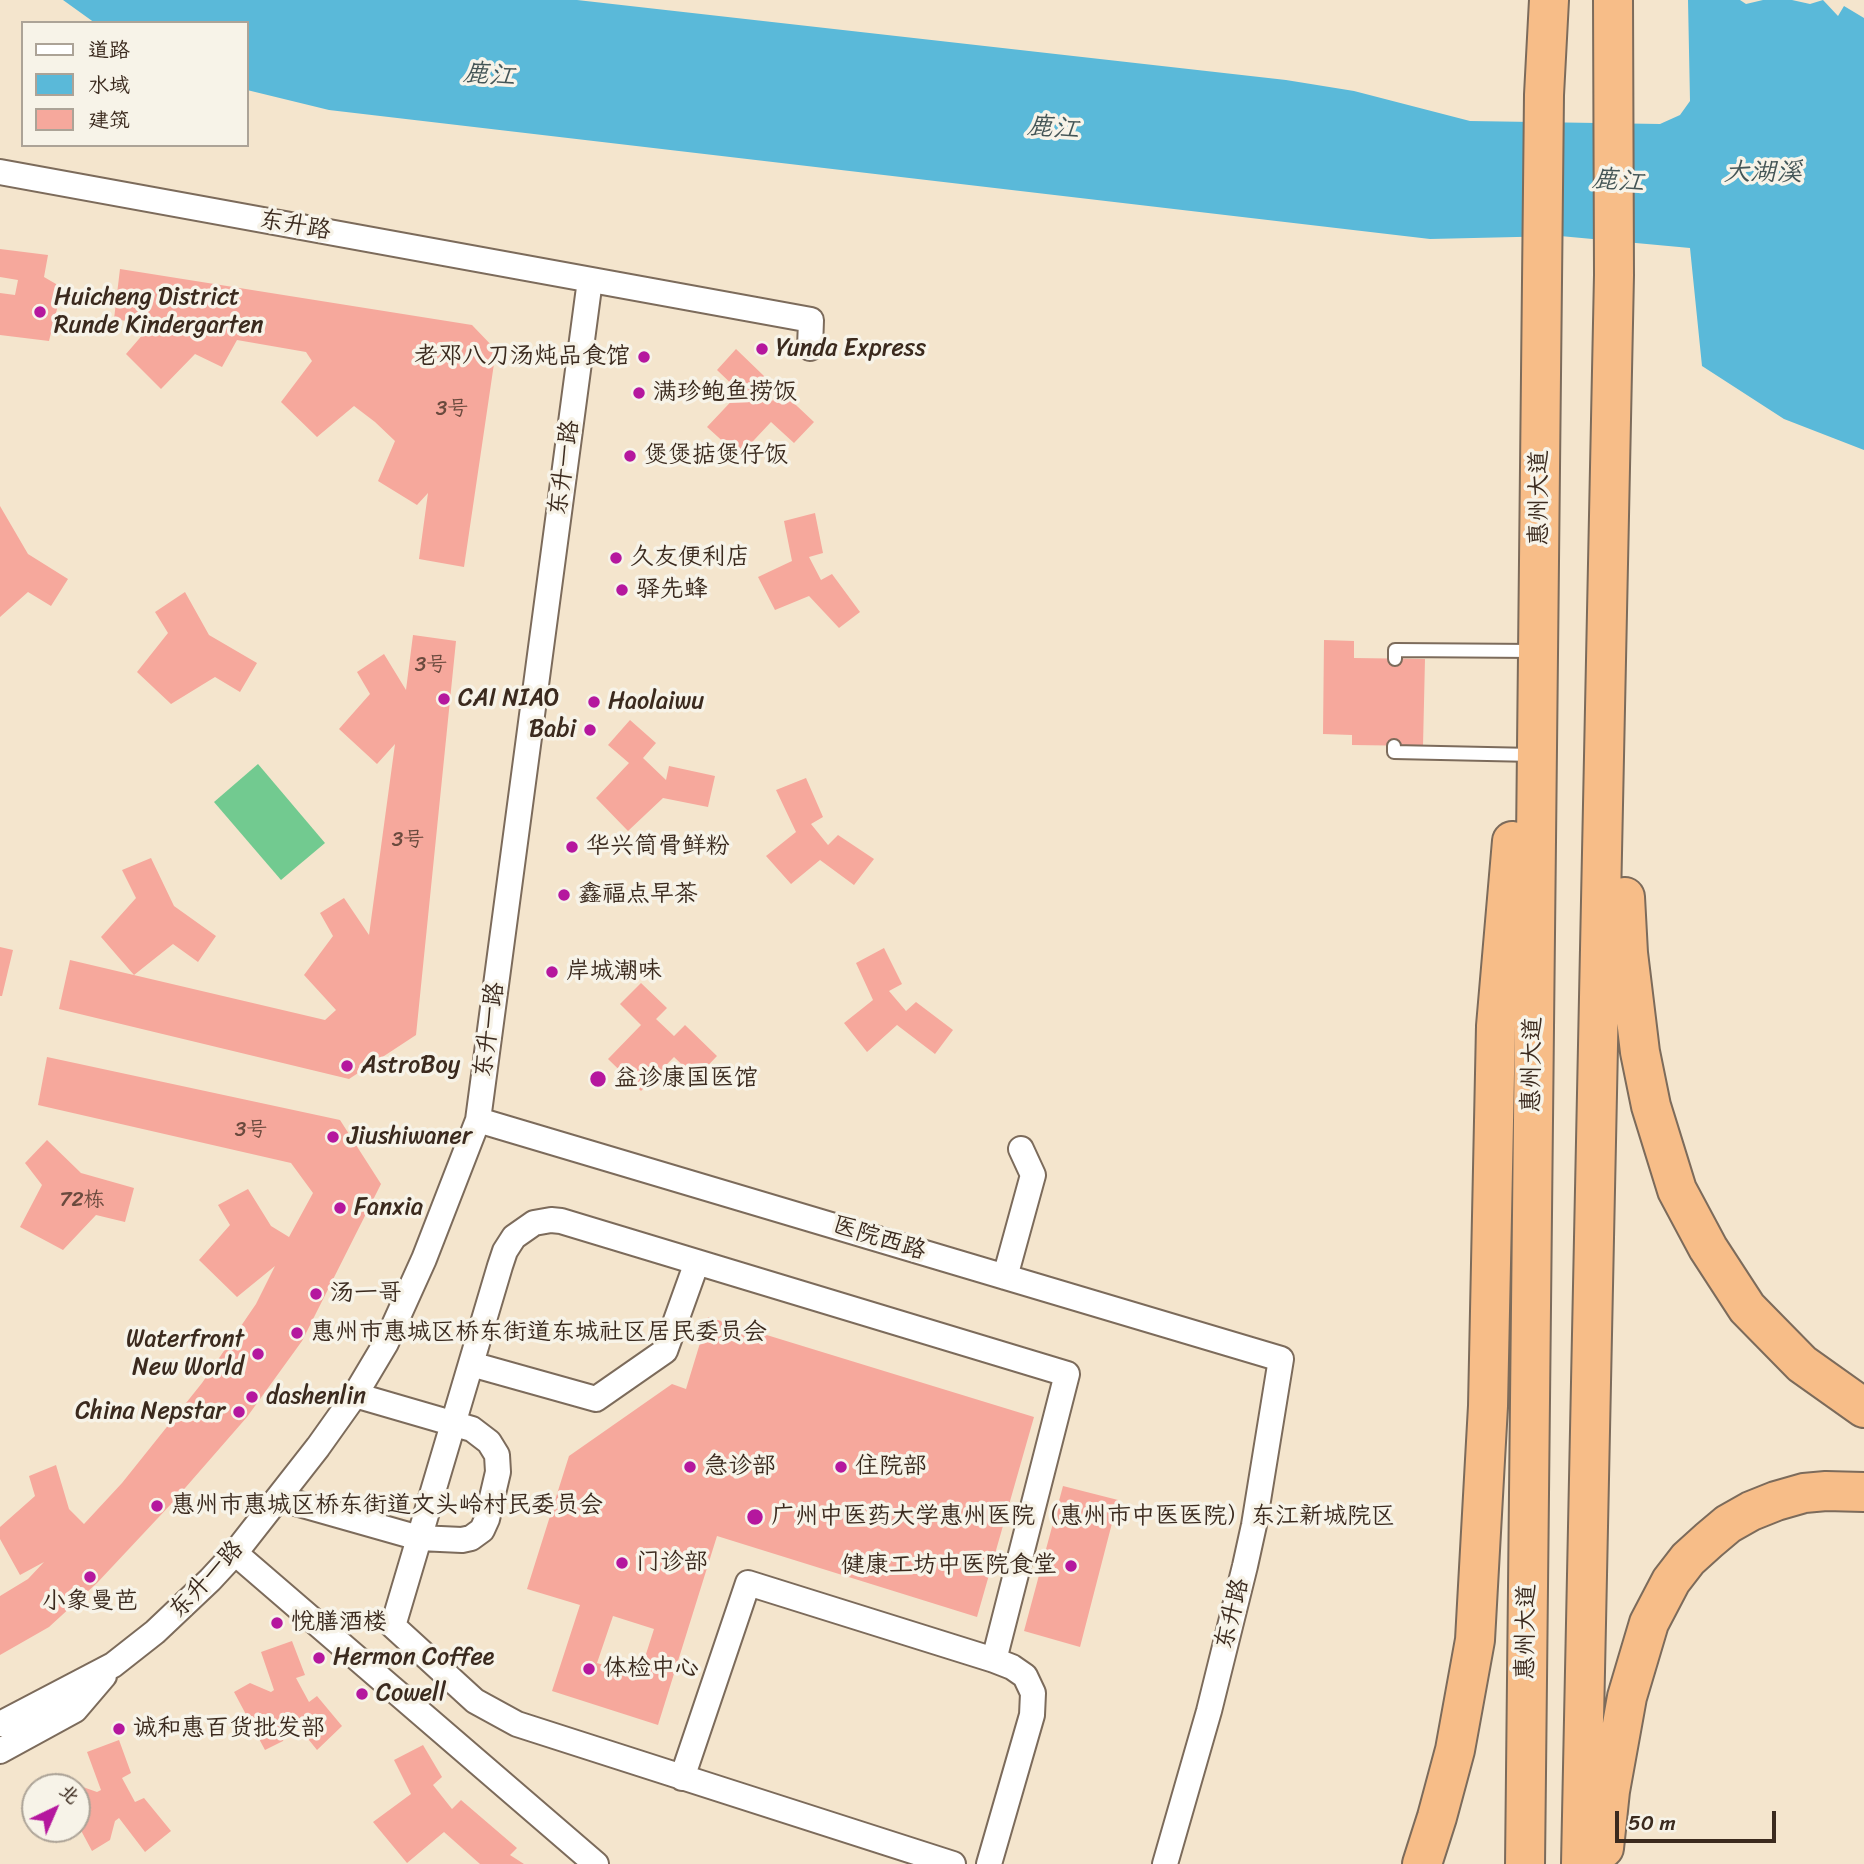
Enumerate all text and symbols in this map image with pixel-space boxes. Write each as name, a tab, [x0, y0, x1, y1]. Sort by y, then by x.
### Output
legend	[21, 21, 248, 147]
text: 道路	[88, 31, 130, 69]
water label: 鹿江	[462, 58, 516, 94]
text: 水域	[88, 66, 130, 104]
text: 建筑	[88, 101, 130, 139]
water label: 鹿江	[1026, 111, 1080, 147]
water label: 大湖溪	[1724, 157, 1802, 189]
water label: 鹿江	[1591, 164, 1645, 200]
street label: 东升路	[257, 206, 333, 246]
place label: Huicheng District Runde Kindergarten	[54, 284, 264, 340]
marker: Huicheng District Runde Kindergarten	[32, 304, 48, 320]
place label: Yunda Express	[776, 335, 926, 363]
marker: Yunda Express	[754, 341, 770, 357]
place label: 老邓八刀汤炖品食馆	[414, 343, 630, 371]
marker: 老邓八刀汤炖品食馆	[636, 349, 652, 365]
place label: 满珍鲍鱼捞饭	[653, 379, 797, 407]
marker: 满珍鲍鱼捞饭	[631, 385, 647, 401]
house number: 3号	[436, 397, 468, 423]
street label: 东升一路	[544, 418, 586, 518]
place label: 煲煲掂煲仔饭	[644, 442, 788, 470]
marker: 煲煲掂煲仔饭	[622, 448, 638, 464]
street label: 惠州大道	[1526, 450, 1554, 546]
place label: 久友便利店	[630, 544, 750, 572]
marker: 久友便利店	[608, 550, 624, 566]
place label: 驿先蜂	[636, 576, 708, 604]
marker: 驿先蜂	[614, 582, 630, 598]
house number: 3号	[415, 653, 447, 679]
place label: CAI NIAO	[458, 685, 560, 713]
place label: Haolaiwu	[608, 688, 704, 716]
marker: CAI NIAO	[436, 691, 452, 707]
marker: Haolaiwu	[586, 694, 602, 710]
place label: Babi	[529, 716, 576, 744]
marker: Babi	[582, 722, 598, 738]
house number: 3号	[392, 828, 424, 854]
place label: 华兴筒骨鲜粉	[586, 833, 730, 861]
marker: 华兴筒骨鲜粉	[564, 839, 580, 855]
place label: 鑫福点早茶	[578, 881, 698, 909]
marker: 鑫福点早茶	[556, 887, 572, 903]
place label: 岸城潮味	[566, 958, 662, 986]
marker: 岸城潮味	[544, 964, 560, 980]
street label: 东升一路	[469, 980, 511, 1080]
street label: 惠州大道	[1518, 1017, 1548, 1113]
place label: AstroBoy	[361, 1052, 460, 1080]
marker: AstroBoy	[339, 1058, 355, 1074]
place label: 益诊康国医馆	[614, 1065, 758, 1093]
marker: 益诊康国医馆	[588, 1069, 608, 1089]
house number: 3号	[235, 1118, 267, 1144]
place label: Jiushiwaner	[347, 1123, 472, 1151]
marker: Jiushiwaner	[325, 1129, 341, 1145]
house number: 72栋	[59, 1188, 105, 1214]
place label: Fanxia	[354, 1194, 423, 1222]
marker: Fanxia	[332, 1200, 348, 1216]
street label: 医院西路	[829, 1211, 929, 1267]
place label: 汤一哥	[330, 1280, 402, 1308]
marker: 汤一哥	[308, 1286, 324, 1302]
place label: 惠州市惠城区桥东街道东城社区居民委员会	[311, 1319, 767, 1347]
marker: 惠州市惠城区桥东街道东城社区居民委员会	[289, 1325, 305, 1341]
place label: Waterfront New World	[126, 1326, 244, 1382]
marker: Waterfront New World	[250, 1346, 266, 1362]
place label: dashenlin	[266, 1383, 366, 1411]
marker: dashenlin	[244, 1389, 260, 1405]
place label: China Nepstar	[75, 1398, 225, 1426]
marker: China Nepstar	[231, 1404, 247, 1420]
place label: 急诊部	[704, 1453, 776, 1481]
place label: 住院部	[855, 1453, 927, 1481]
marker: 急诊部	[682, 1459, 698, 1475]
marker: 住院部	[833, 1459, 849, 1475]
place label: 惠州市惠城区桥东街道文头岭村民委员会	[171, 1492, 603, 1520]
marker: 惠州市惠城区桥东街道文头岭村民委员会	[149, 1498, 165, 1514]
place label: 广州中医药大学惠州医院（惠州市中医医院）东江新城院区	[771, 1503, 1395, 1531]
marker: 广州中医药大学惠州医院（惠州市中医医院）东江新城院区	[745, 1507, 765, 1527]
street label: 东升一路	[164, 1535, 250, 1625]
place label: 门诊部	[636, 1549, 708, 1577]
place label: 健康工坊中医院食堂	[841, 1552, 1057, 1580]
marker: 门诊部	[614, 1555, 630, 1571]
marker: 健康工坊中医院食堂	[1063, 1558, 1079, 1574]
marker: 小象曼芭	[82, 1569, 98, 1585]
street label: 东升路	[1210, 1576, 1256, 1652]
street label: 惠州大道	[1512, 1584, 1542, 1680]
place label: 小象曼芭	[42, 1588, 138, 1616]
place label: 悦膳酒楼	[291, 1609, 387, 1637]
marker: 悦膳酒楼	[269, 1615, 285, 1631]
place label: Hermon Coffee	[333, 1644, 494, 1672]
marker: Hermon Coffee	[311, 1650, 327, 1666]
place label: 体检中心	[603, 1655, 699, 1683]
marker: 体检中心	[581, 1661, 597, 1677]
place label: Cowell	[376, 1680, 446, 1708]
marker: Cowell	[354, 1686, 370, 1702]
place label: 诚和惠百货批发部	[133, 1715, 325, 1743]
marker: 诚和惠百货批发部	[111, 1721, 127, 1737]
north arrow	[21, 1773, 91, 1843]
text: 北	[51, 1775, 88, 1812]
scale bar	[1619, 1798, 1780, 1842]
text: 50 m	[1628, 1804, 1676, 1842]

